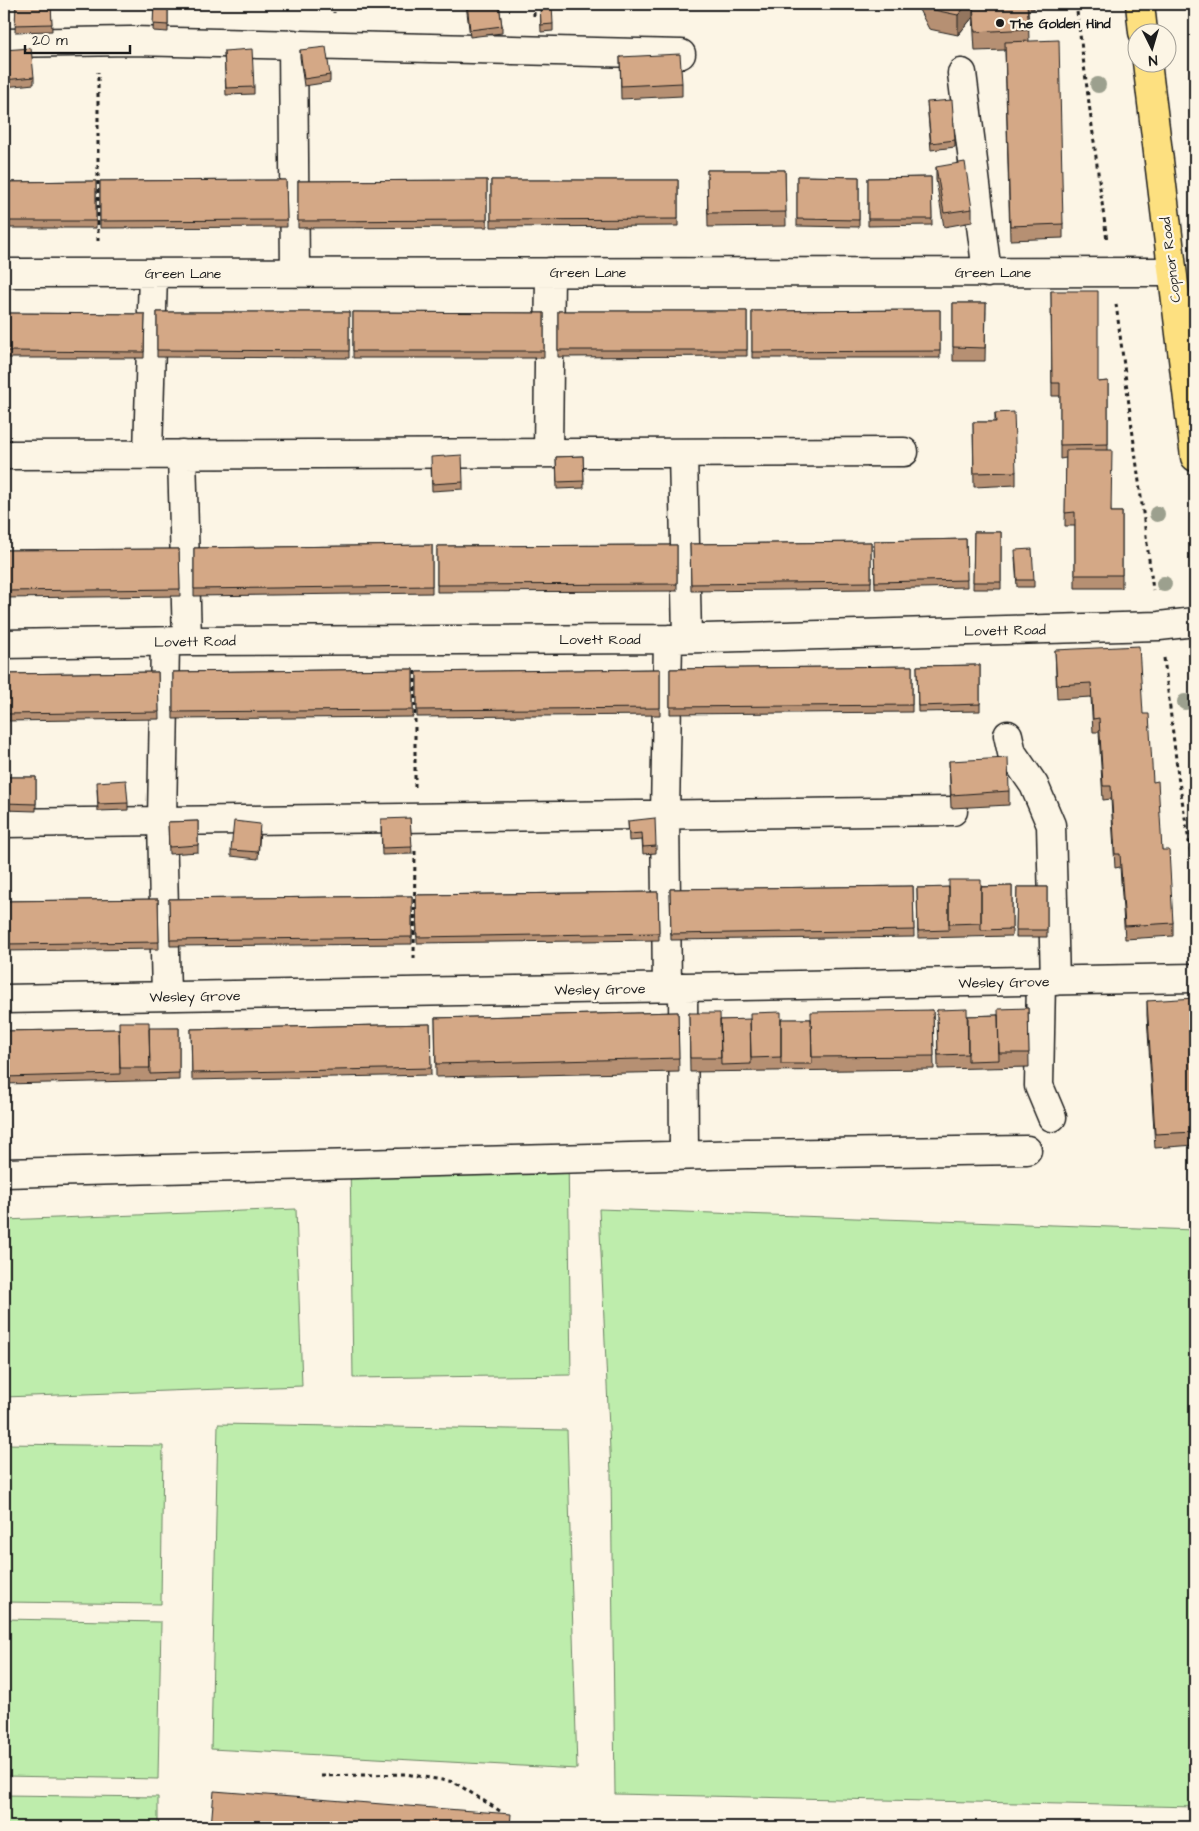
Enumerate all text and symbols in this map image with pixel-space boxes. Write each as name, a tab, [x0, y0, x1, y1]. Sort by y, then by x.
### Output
place label: The Golden Hind	[1009, 14, 1112, 34]
marker: The Golden Hind	[994, 17, 1006, 29]
scale bar	[25, 22, 130, 54]
north arrow	[1126, 22, 1176, 72]
text: 20 m	[32, 30, 68, 51]
text: N	[1148, 50, 1158, 70]
street label: Copnor Road	[1156, 216, 1186, 304]
street label: Green Lane	[550, 263, 627, 283]
street label: Green Lane	[955, 263, 1032, 283]
street label: Green Lane	[145, 264, 222, 284]
street label: Lovett Road	[964, 620, 1046, 642]
street label: Lovett Road	[559, 630, 641, 650]
street label: Lovett Road	[154, 631, 236, 653]
street label: Wesley Grove	[958, 972, 1050, 994]
street label: Wesley Grove	[554, 979, 646, 1001]
street label: Wesley Grove	[149, 986, 241, 1008]

